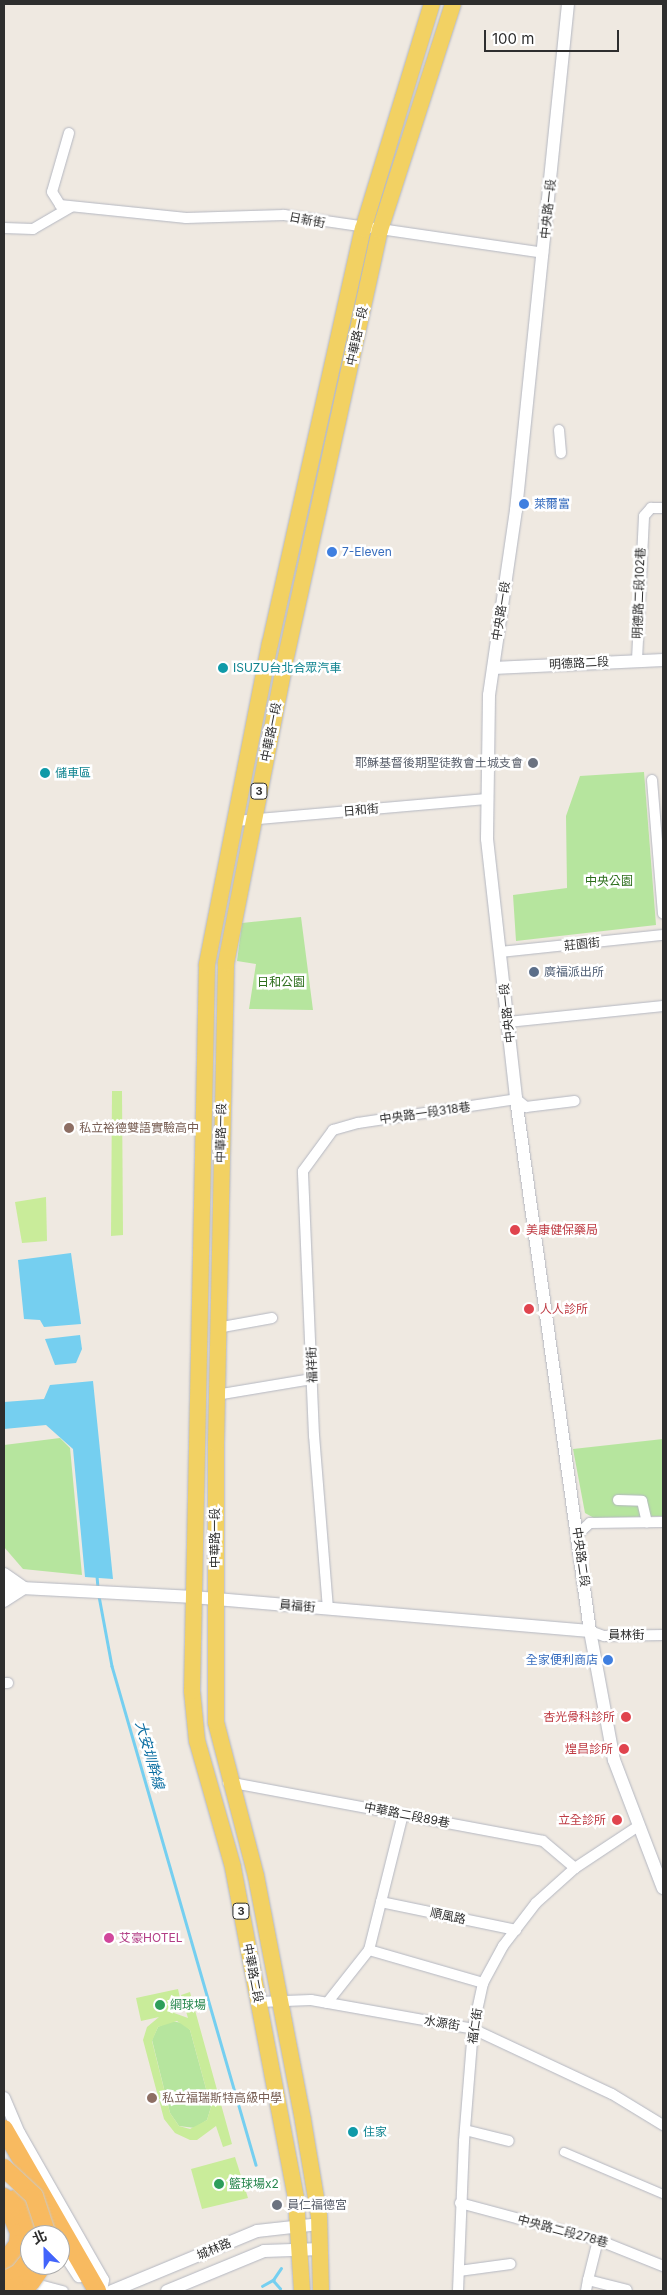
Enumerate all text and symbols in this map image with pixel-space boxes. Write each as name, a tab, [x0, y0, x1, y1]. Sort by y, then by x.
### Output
scale bar	[487, 20, 622, 52]
text: 100 m	[492, 29, 534, 48]
street label: 中央路一段	[538, 178, 558, 240]
street label: 日新街	[288, 209, 326, 231]
street label: 中華路一段	[344, 305, 370, 367]
place label: 萊爾富	[534, 497, 570, 511]
marker: 萊爾富	[518, 498, 530, 510]
place label: 7-Eleven	[342, 545, 392, 559]
marker: 7-Eleven	[326, 546, 338, 558]
street label: 明德路二段102巷	[630, 547, 648, 639]
street label: 中央路一段	[489, 580, 513, 642]
street label: 明德路二段	[549, 654, 609, 672]
place label: ISUZU台北合眾汽車	[233, 661, 341, 675]
marker: ISUZU台北合眾汽車	[217, 662, 229, 674]
street label: 中華路一段	[258, 701, 284, 763]
place label: 耶穌基督後期聖徒教會土城支會	[355, 756, 523, 770]
marker: 耶穌基督後期聖徒教會土城支會	[527, 757, 539, 769]
place label: 儲車區	[55, 766, 91, 780]
marker: 儲車區	[39, 767, 51, 779]
road number: 3	[250, 782, 268, 799]
street label: 日和街	[342, 801, 380, 819]
park label: 中央公園	[585, 874, 633, 888]
street label: 莊園街	[563, 935, 601, 953]
place label: 廣福派出所	[544, 965, 604, 979]
marker: 廣福派出所	[528, 966, 540, 978]
park label: 日和公園	[257, 975, 305, 989]
street label: 中央路一段	[497, 982, 517, 1044]
street label: 中央路一段318巷	[379, 1099, 471, 1127]
street label: 中華路一段	[213, 1103, 229, 1163]
place label: 私立裕德雙語實驗高中	[79, 1121, 199, 1135]
marker: 私立裕德雙語實驗高中	[63, 1122, 75, 1134]
marker: 美康健保藥局	[508, 1223, 522, 1237]
place label: 美康健保藥局	[526, 1223, 598, 1237]
marker: 人人診所	[522, 1302, 536, 1316]
place label: 人人診所	[540, 1302, 588, 1316]
street label: 福祥街	[304, 1347, 320, 1383]
street label: 中華路一段	[208, 1508, 222, 1568]
street label: 中央路二段	[570, 1526, 592, 1588]
street label: 員福街	[278, 1597, 316, 1615]
street label: 員林街	[608, 1628, 644, 1642]
place label: 全家便利商店	[526, 1653, 598, 1667]
marker: 全家便利商店	[602, 1654, 614, 1666]
place label: 杏光骨科診所	[543, 1710, 615, 1724]
marker: 杏光骨科診所	[619, 1710, 633, 1724]
water label: 大安圳幹線	[132, 1719, 168, 1791]
place label: 煌昌診所	[565, 1742, 613, 1756]
marker: 煌昌診所	[617, 1742, 631, 1756]
street label: 中華路二段89巷	[363, 1800, 451, 1830]
place label: 立全診所	[558, 1813, 606, 1827]
marker: 立全診所	[610, 1813, 624, 1827]
road number: 3	[232, 1902, 250, 1920]
street label: 順風路	[429, 1905, 467, 1927]
place label: 艾豪HOTEL	[119, 1931, 182, 1945]
marker: 艾豪HOTEL	[103, 1932, 115, 1944]
street label: 中華路二段	[240, 1942, 266, 2004]
place label: 網球場	[170, 1998, 206, 2012]
marker: 網球場	[154, 1999, 166, 2011]
street label: 福仁街	[465, 2007, 485, 2045]
street label: 水源街	[423, 2013, 461, 2033]
place label: 私立福瑞斯特高級中學	[162, 2091, 282, 2105]
marker: 私立福瑞斯特高級中學	[146, 2092, 158, 2104]
place label: 住家	[363, 2125, 387, 2139]
marker: 住家	[347, 2126, 359, 2138]
place label: 籃球場x2	[229, 2177, 279, 2191]
marker: 籃球場x2	[213, 2178, 225, 2190]
place label: 員仁福德宮	[287, 2198, 347, 2212]
marker: 員仁福德宮	[271, 2199, 283, 2211]
street label: 中央路二段278巷	[516, 2212, 610, 2250]
north arrow	[20, 2225, 70, 2275]
text: 北	[30, 2226, 49, 2247]
street label: 城林路	[195, 2235, 233, 2263]

